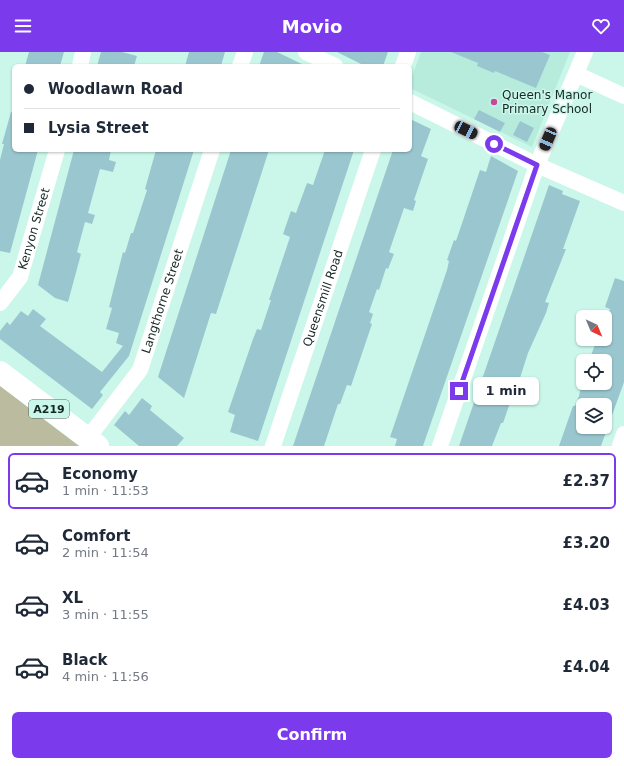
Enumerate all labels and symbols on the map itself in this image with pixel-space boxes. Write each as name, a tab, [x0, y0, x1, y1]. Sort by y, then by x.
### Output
place label: Queen's Manor Primary School	[502, 88, 592, 116]
marker: Queen's Manor Primary School	[489, 97, 499, 107]
car	[453, 119, 479, 141]
car	[538, 126, 558, 152]
route start	[485, 135, 503, 153]
street label: Kenyon Street	[15, 186, 53, 271]
street label: Langthorne Street	[139, 247, 186, 355]
street label: Queensmill Road	[300, 248, 346, 348]
north arrow	[576, 310, 612, 346]
callout: 1 min	[473, 377, 539, 405]
route end	[450, 382, 468, 400]
road number: A219	[29, 400, 69, 418]

